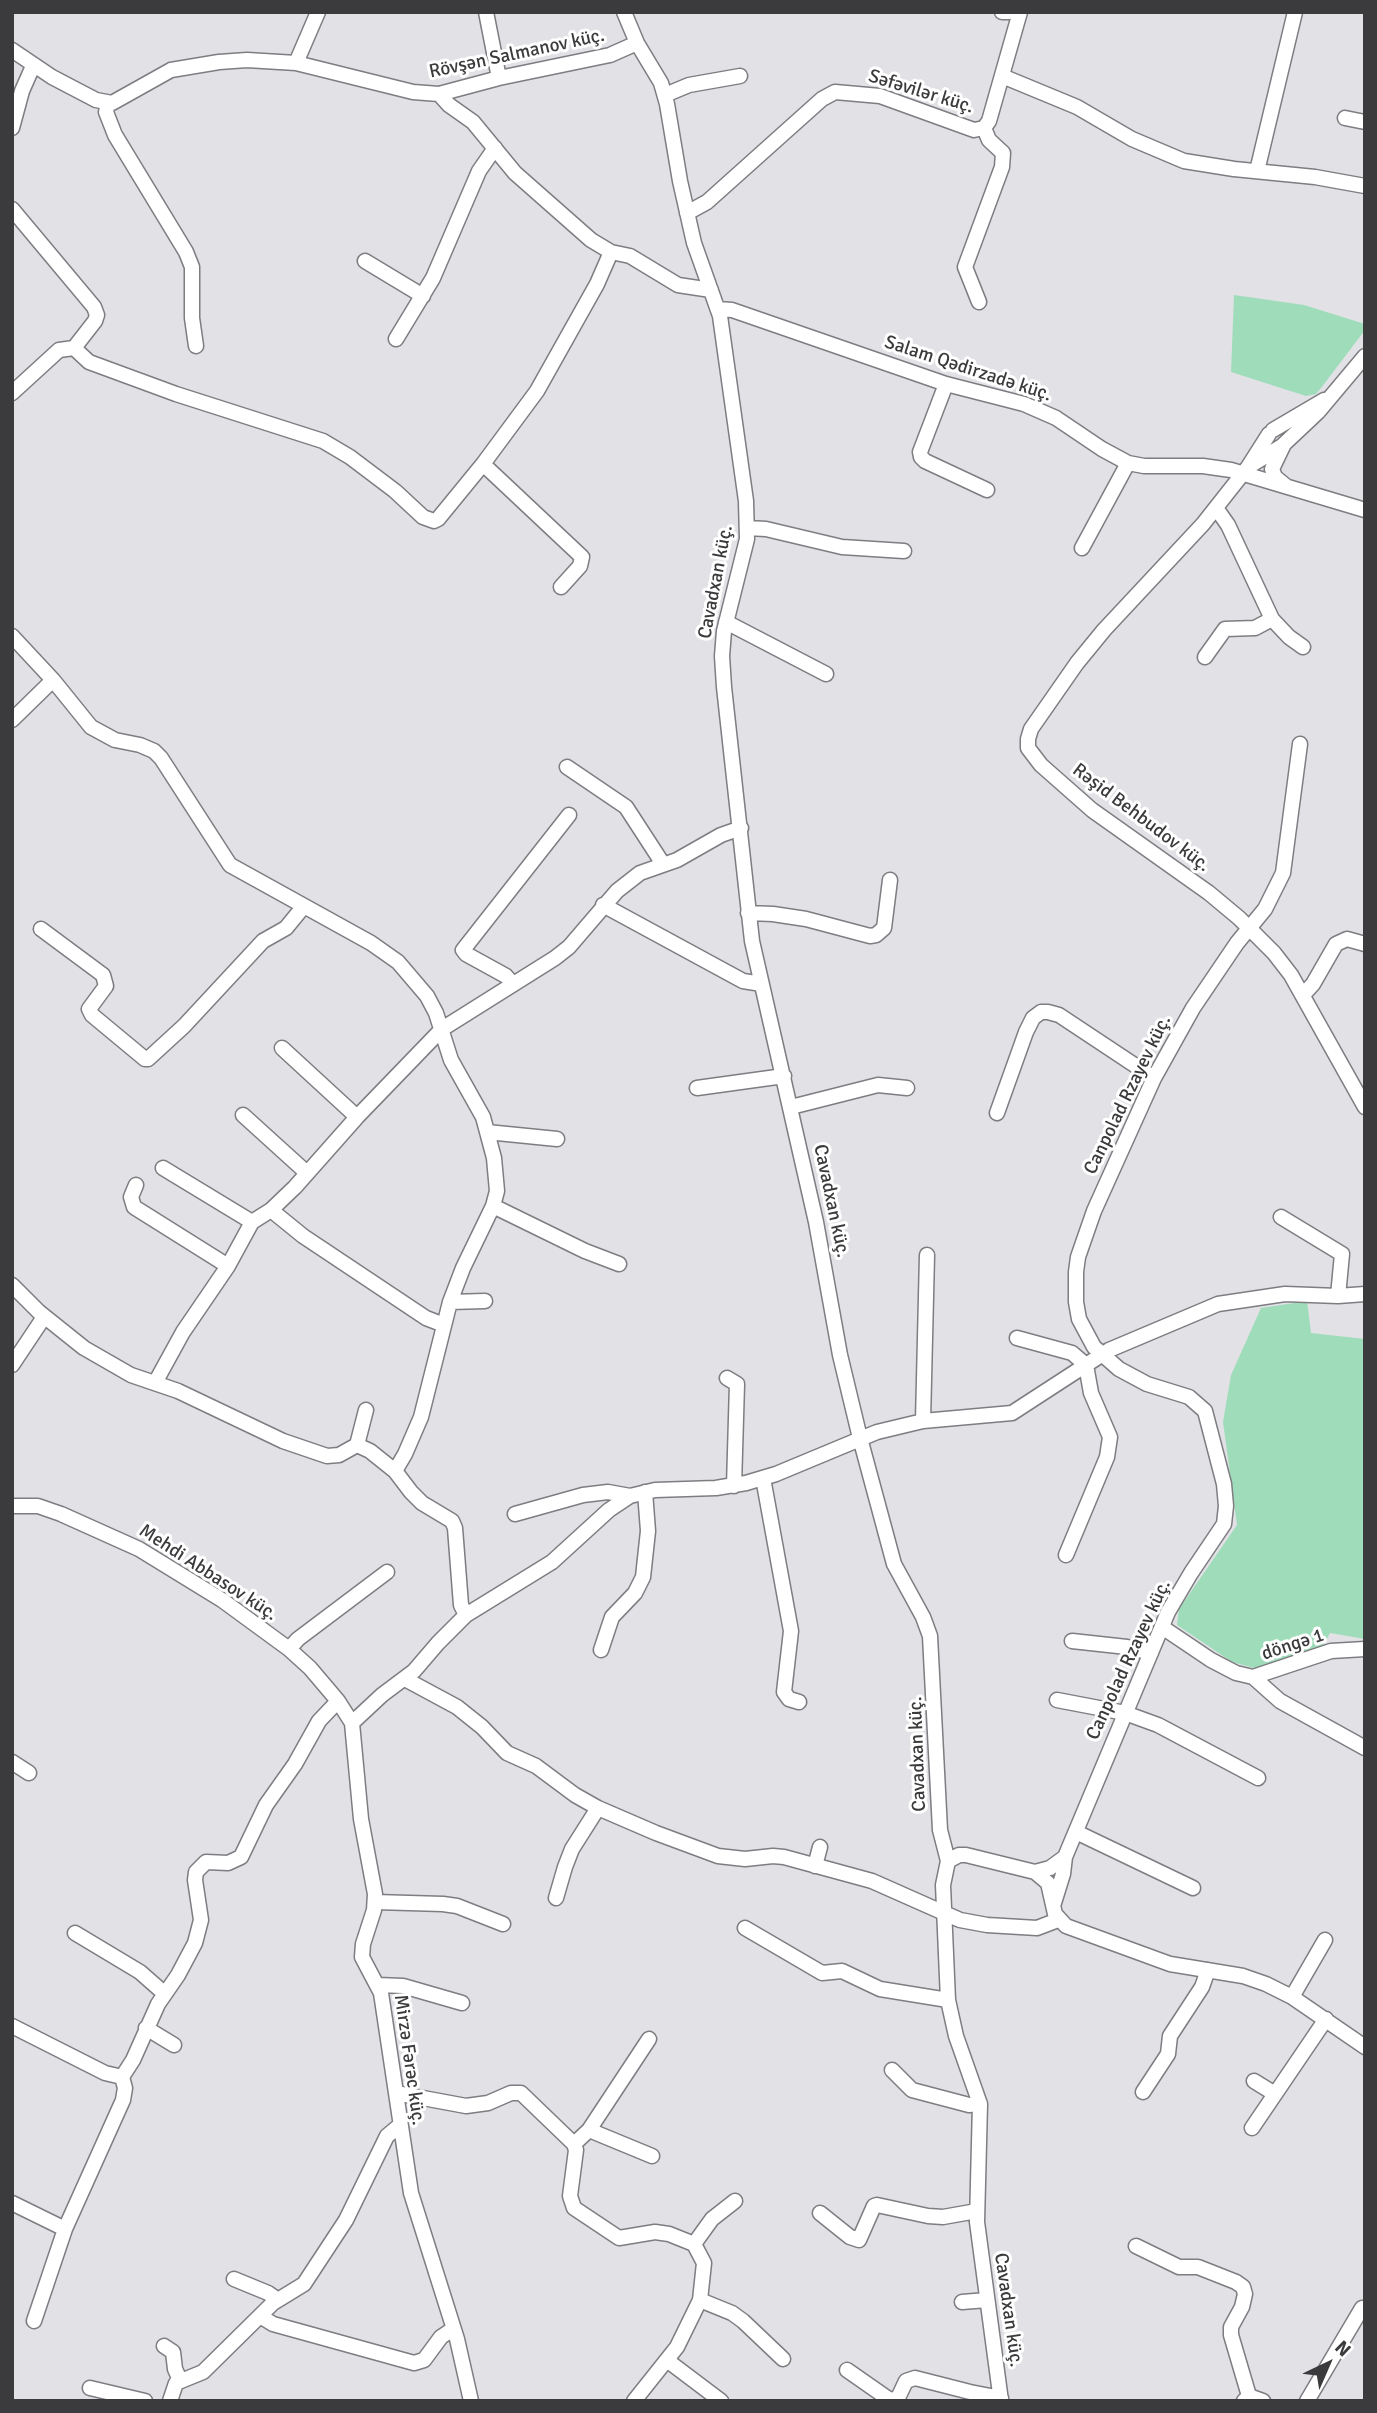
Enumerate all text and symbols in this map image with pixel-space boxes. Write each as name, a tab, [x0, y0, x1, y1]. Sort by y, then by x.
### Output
street label: Rövşən Salmanov küç.	[427, 24, 607, 84]
street label: Səfəvilər küç.	[866, 65, 976, 119]
street label: Salam Qədirzadə küç.	[882, 331, 1054, 407]
street label: Cavadxan küç.	[694, 523, 738, 641]
street label: Rəşid Behbudov küç.	[1068, 759, 1214, 877]
street label: Canpolad Rzayev küç.	[1080, 1012, 1176, 1178]
street label: Cavadxan küç.	[808, 1142, 854, 1260]
street label: Mehdi Abbasov küç.	[135, 1520, 281, 1626]
street label: Canpolad Rzayev küç.	[1082, 1576, 1176, 1744]
street label: döngə 1	[1259, 1624, 1327, 1666]
street label: Cavadxan küç.	[905, 1696, 931, 1812]
street label: Mirzə Fərəc küç.	[389, 1993, 429, 2127]
street label: Cavadxan küç.	[989, 2251, 1027, 2369]
north arrow	[1293, 2329, 1363, 2399]
text: N	[1329, 2336, 1356, 2362]

